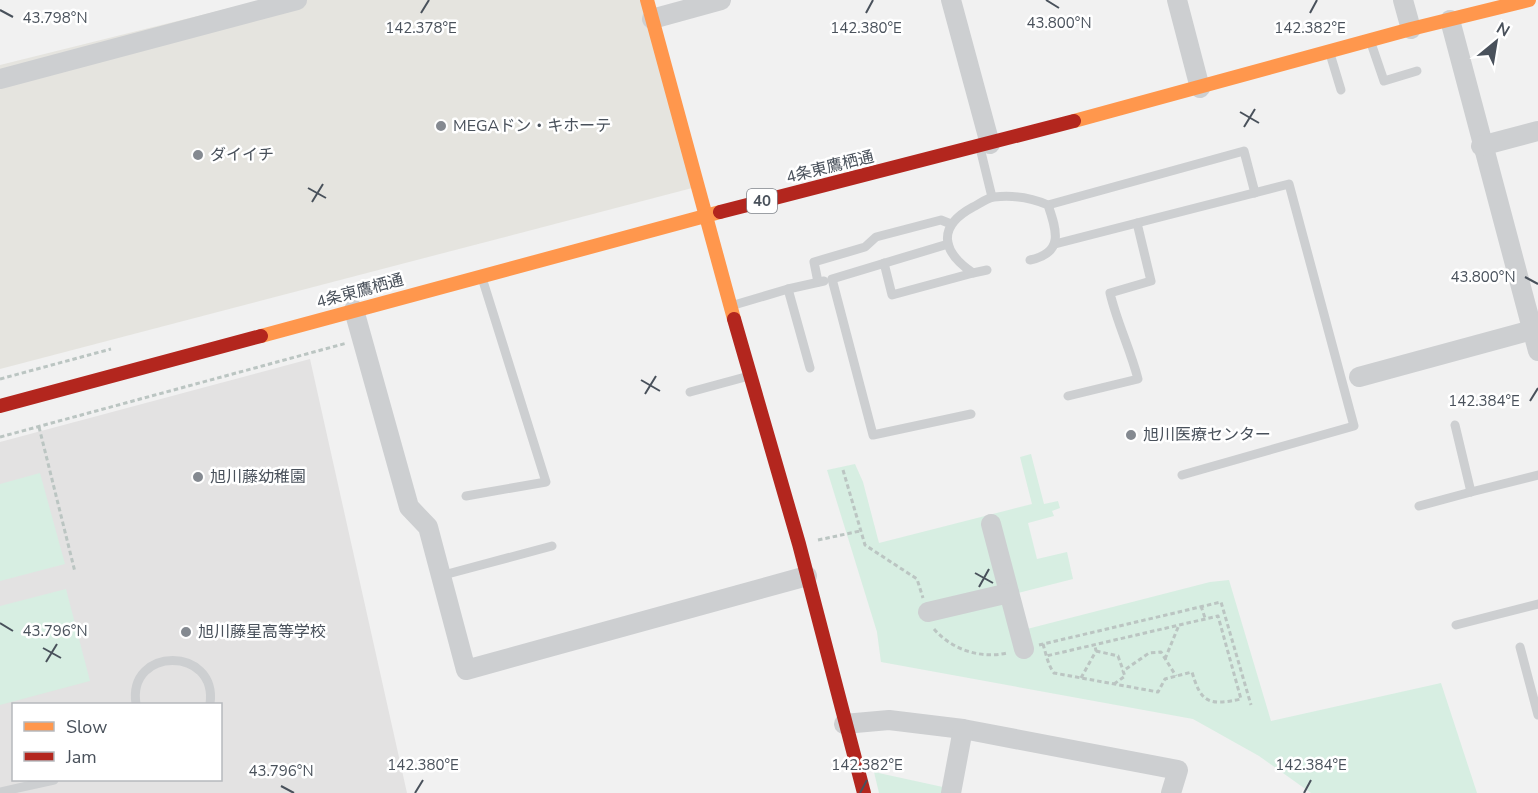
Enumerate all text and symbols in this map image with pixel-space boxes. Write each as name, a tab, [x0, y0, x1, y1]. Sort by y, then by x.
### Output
text: 43.798°N	[22, 8, 88, 28]
north arrow	[1466, 12, 1526, 72]
text: 43.800°N	[1026, 13, 1092, 33]
text: N	[1492, 17, 1514, 42]
text: 142.378°E	[385, 18, 457, 38]
text: 142.380°E	[830, 18, 902, 38]
text: 142.382°E	[1274, 18, 1346, 38]
place label: MEGAドン・キホーテ	[453, 115, 611, 137]
marker: MEGAドン・キホーテ	[434, 119, 448, 133]
place label: ダイイチ	[210, 144, 274, 166]
street label: 4条東鷹栖通	[784, 145, 876, 189]
marker: ダイイチ	[191, 148, 205, 162]
road number: 40	[747, 189, 777, 213]
text: 43.800°N	[1450, 267, 1516, 287]
street label: 4条東鷹栖通	[314, 269, 406, 313]
text: 142.384°E	[1448, 391, 1520, 411]
place label: 旭川医療センター	[1143, 424, 1271, 446]
marker: 旭川医療センター	[1124, 428, 1138, 442]
place label: 旭川藤幼稚園	[210, 466, 306, 488]
marker: 旭川藤幼稚園	[191, 470, 205, 484]
text: 43.796°N	[22, 621, 88, 641]
place label: 旭川藤星高等学校	[198, 621, 326, 643]
marker: 旭川藤星高等学校	[179, 625, 193, 639]
legend	[12, 703, 222, 781]
text: Slow	[66, 715, 107, 739]
text: Jam	[65, 745, 97, 769]
text: 142.380°E	[387, 755, 459, 775]
text: 142.382°E	[831, 755, 903, 775]
text: 142.384°E	[1275, 755, 1347, 775]
text: 43.796°N	[248, 761, 314, 781]

